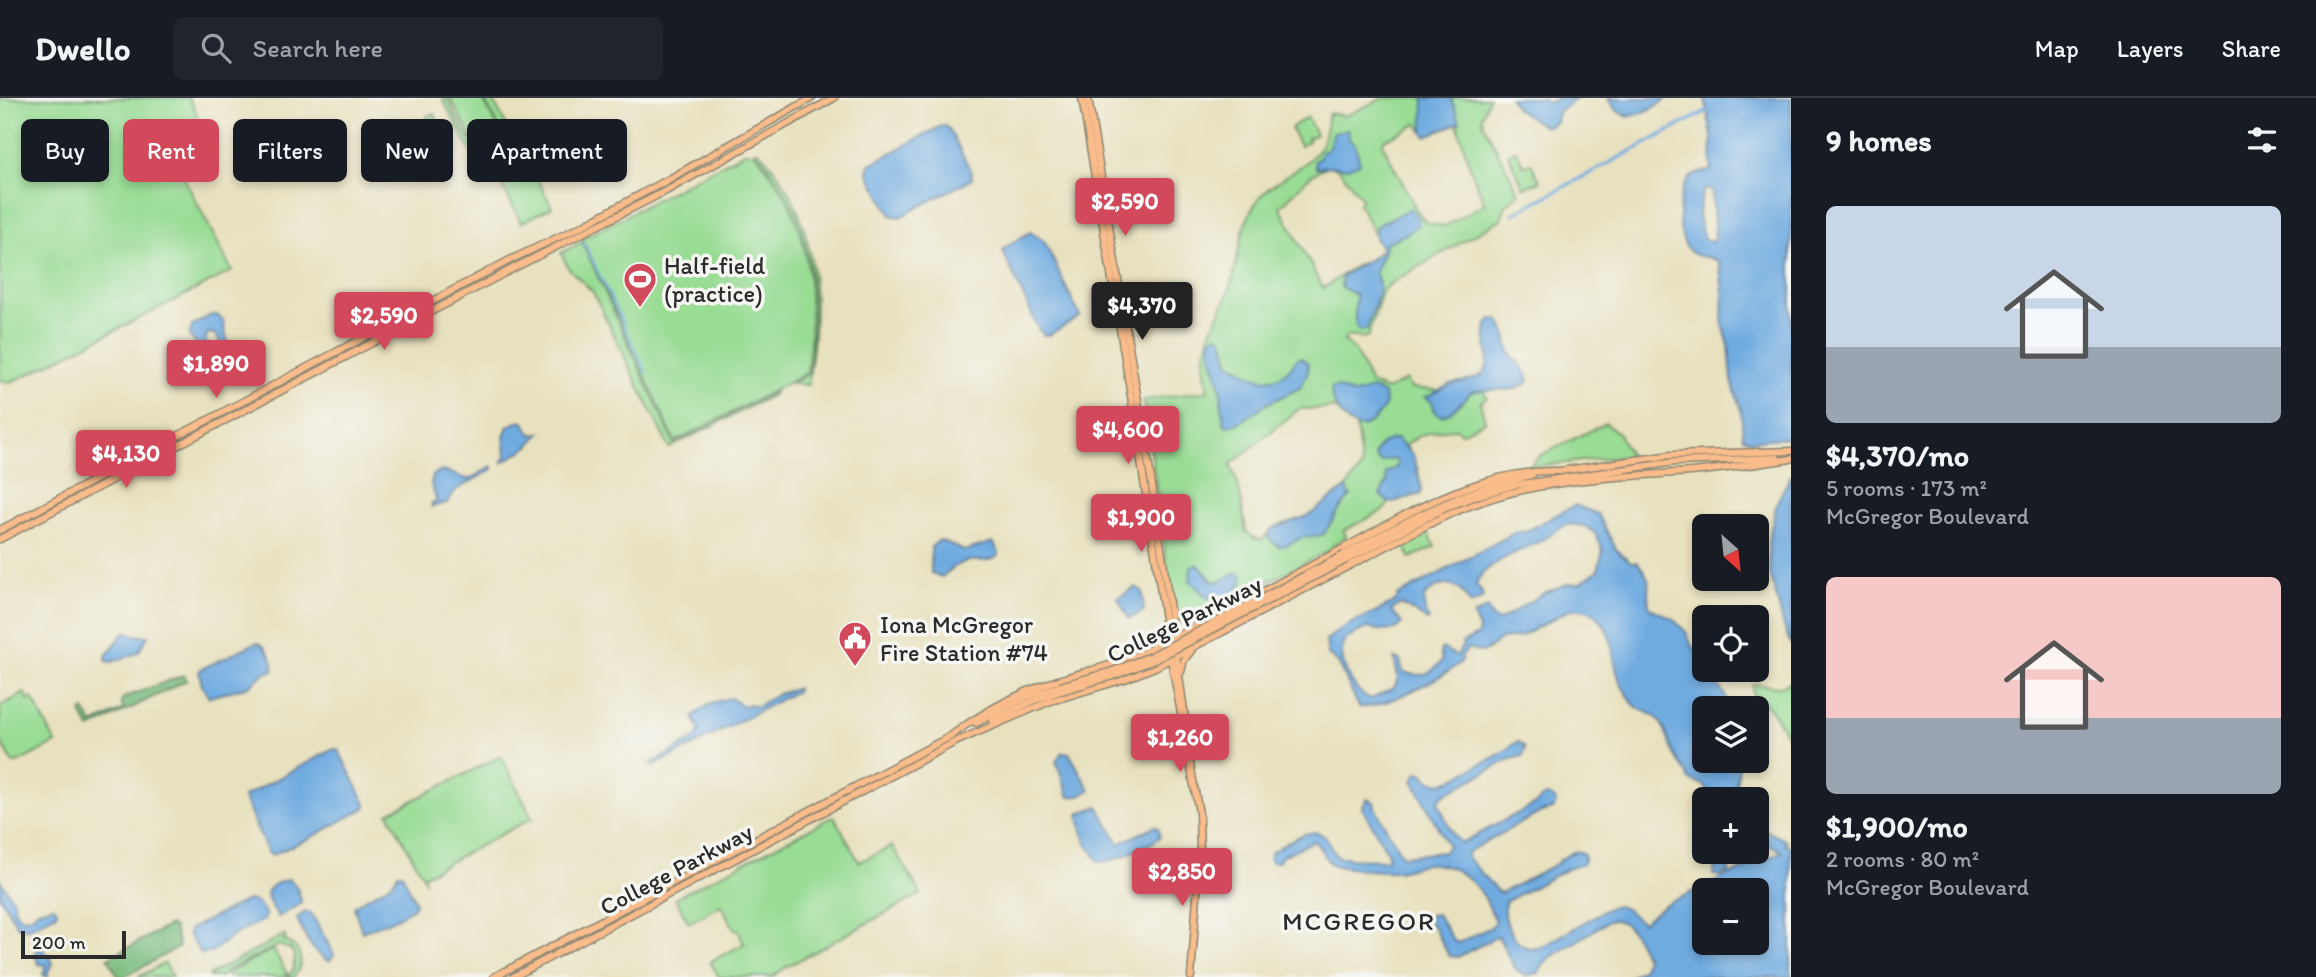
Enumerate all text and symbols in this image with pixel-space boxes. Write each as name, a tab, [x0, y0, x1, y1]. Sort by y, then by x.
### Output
search box	[173, 17, 663, 80]
text: Dwello	[35, 29, 131, 68]
icon: search	[197, 29, 235, 67]
text: Search here	[253, 32, 383, 64]
text: Map	[2035, 34, 2079, 63]
text: Layers	[2117, 34, 2184, 63]
text: Share	[2222, 34, 2281, 63]
chip: Buy	[21, 119, 109, 182]
chip: Rent	[123, 119, 219, 182]
chip: Filters	[233, 119, 347, 182]
chip: New	[361, 119, 453, 182]
chip: Apartment	[467, 119, 627, 182]
icon: filters	[2243, 121, 2281, 159]
text: 9 homes	[1826, 122, 1932, 159]
pin: $2,590	[1068, 178, 1182, 238]
text: $2,590	[1091, 187, 1159, 215]
place label: Half-field (practice)	[664, 251, 765, 308]
icon: home	[1991, 251, 2117, 377]
sports icon: Half-field (practice)	[621, 260, 659, 309]
pin: $4,370	[1085, 282, 1199, 342]
text: $4,370	[1107, 291, 1177, 319]
pin: $2,590	[327, 292, 441, 352]
text: $2,590	[350, 301, 418, 329]
pin: $1,890	[159, 341, 273, 400]
text: $1,890	[183, 349, 249, 377]
pin: $4,600	[1071, 406, 1185, 466]
text: $4,600	[1092, 415, 1164, 443]
pin: $4,130	[69, 430, 183, 490]
text: $4,370/mo	[1826, 437, 1969, 474]
text: $4,130	[92, 439, 160, 467]
text: 5 rooms · 173 m²	[1826, 474, 1987, 502]
pin: $1,900	[1084, 494, 1198, 554]
text: McGregor Boulevard	[1826, 502, 2029, 530]
text: $1,900	[1107, 503, 1175, 531]
north arrow	[1692, 514, 1769, 592]
map controls	[1692, 514, 1769, 955]
street label: College Parkway	[1102, 569, 1266, 669]
button: locate	[1692, 605, 1769, 682]
place label: Iona McGregor Fire Station #74	[880, 610, 1048, 667]
public building icon: Iona McGregor Fire Station #74	[836, 619, 874, 668]
icon: home	[1991, 622, 2117, 748]
button: layers	[1692, 696, 1769, 773]
pin: $1,260	[1123, 714, 1237, 774]
text: $1,260	[1147, 723, 1213, 751]
button: +	[1692, 787, 1769, 864]
text: $1,900/mo	[1826, 808, 1968, 845]
street label: College Parkway	[595, 817, 757, 921]
text: 2 rooms · 80 m²	[1826, 845, 1979, 873]
pin: $2,850	[1125, 848, 1239, 908]
text: $2,850	[1148, 857, 1216, 885]
text: McGregor Boulevard	[1826, 873, 2029, 901]
button: −	[1692, 878, 1769, 955]
district label: MCGREGOR	[1282, 905, 1436, 937]
scale bar	[21, 928, 126, 960]
text: 200 m	[32, 931, 86, 954]

